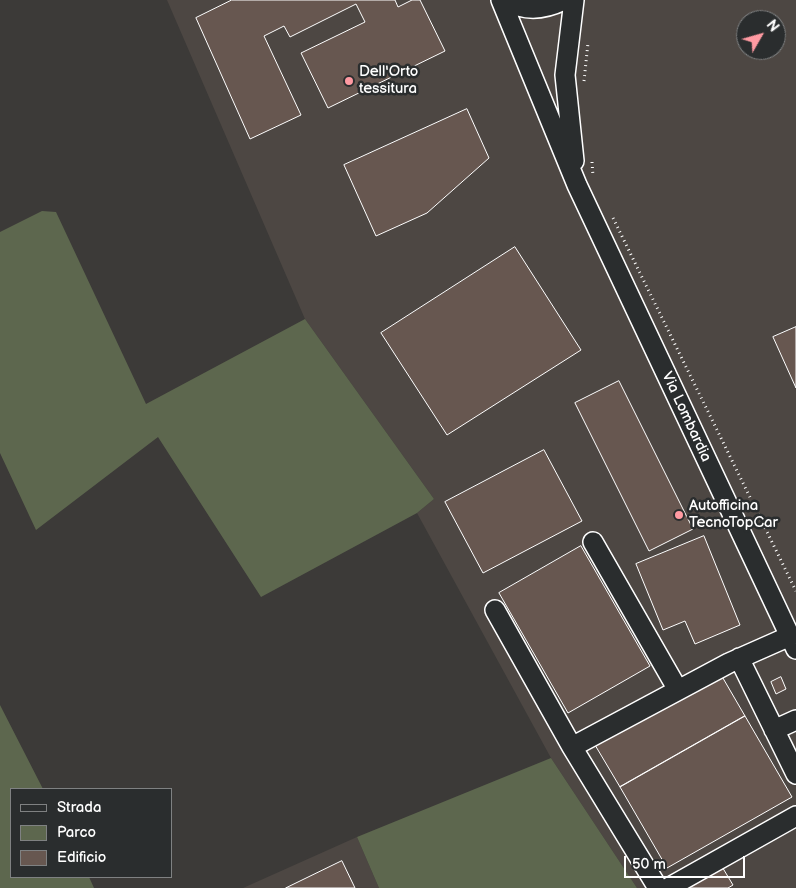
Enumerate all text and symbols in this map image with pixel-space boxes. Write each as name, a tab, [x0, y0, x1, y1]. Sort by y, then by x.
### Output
north arrow	[736, 10, 786, 60]
text: N	[762, 17, 782, 35]
place label: Dell'Orto tessitura	[359, 63, 418, 98]
marker: Dell'Orto tessitura	[343, 75, 355, 87]
street label: Via Lombardia	[657, 369, 715, 465]
place label: Autofficina TecnoTopCar	[689, 497, 778, 532]
marker: Autofficina TecnoTopCar	[673, 509, 685, 521]
legend	[10, 788, 172, 878]
text: Strada	[57, 798, 101, 817]
text: Parco	[57, 823, 96, 842]
scale bar	[626, 846, 747, 878]
text: Edificio	[57, 848, 106, 867]
text: 50 m	[632, 855, 666, 874]

